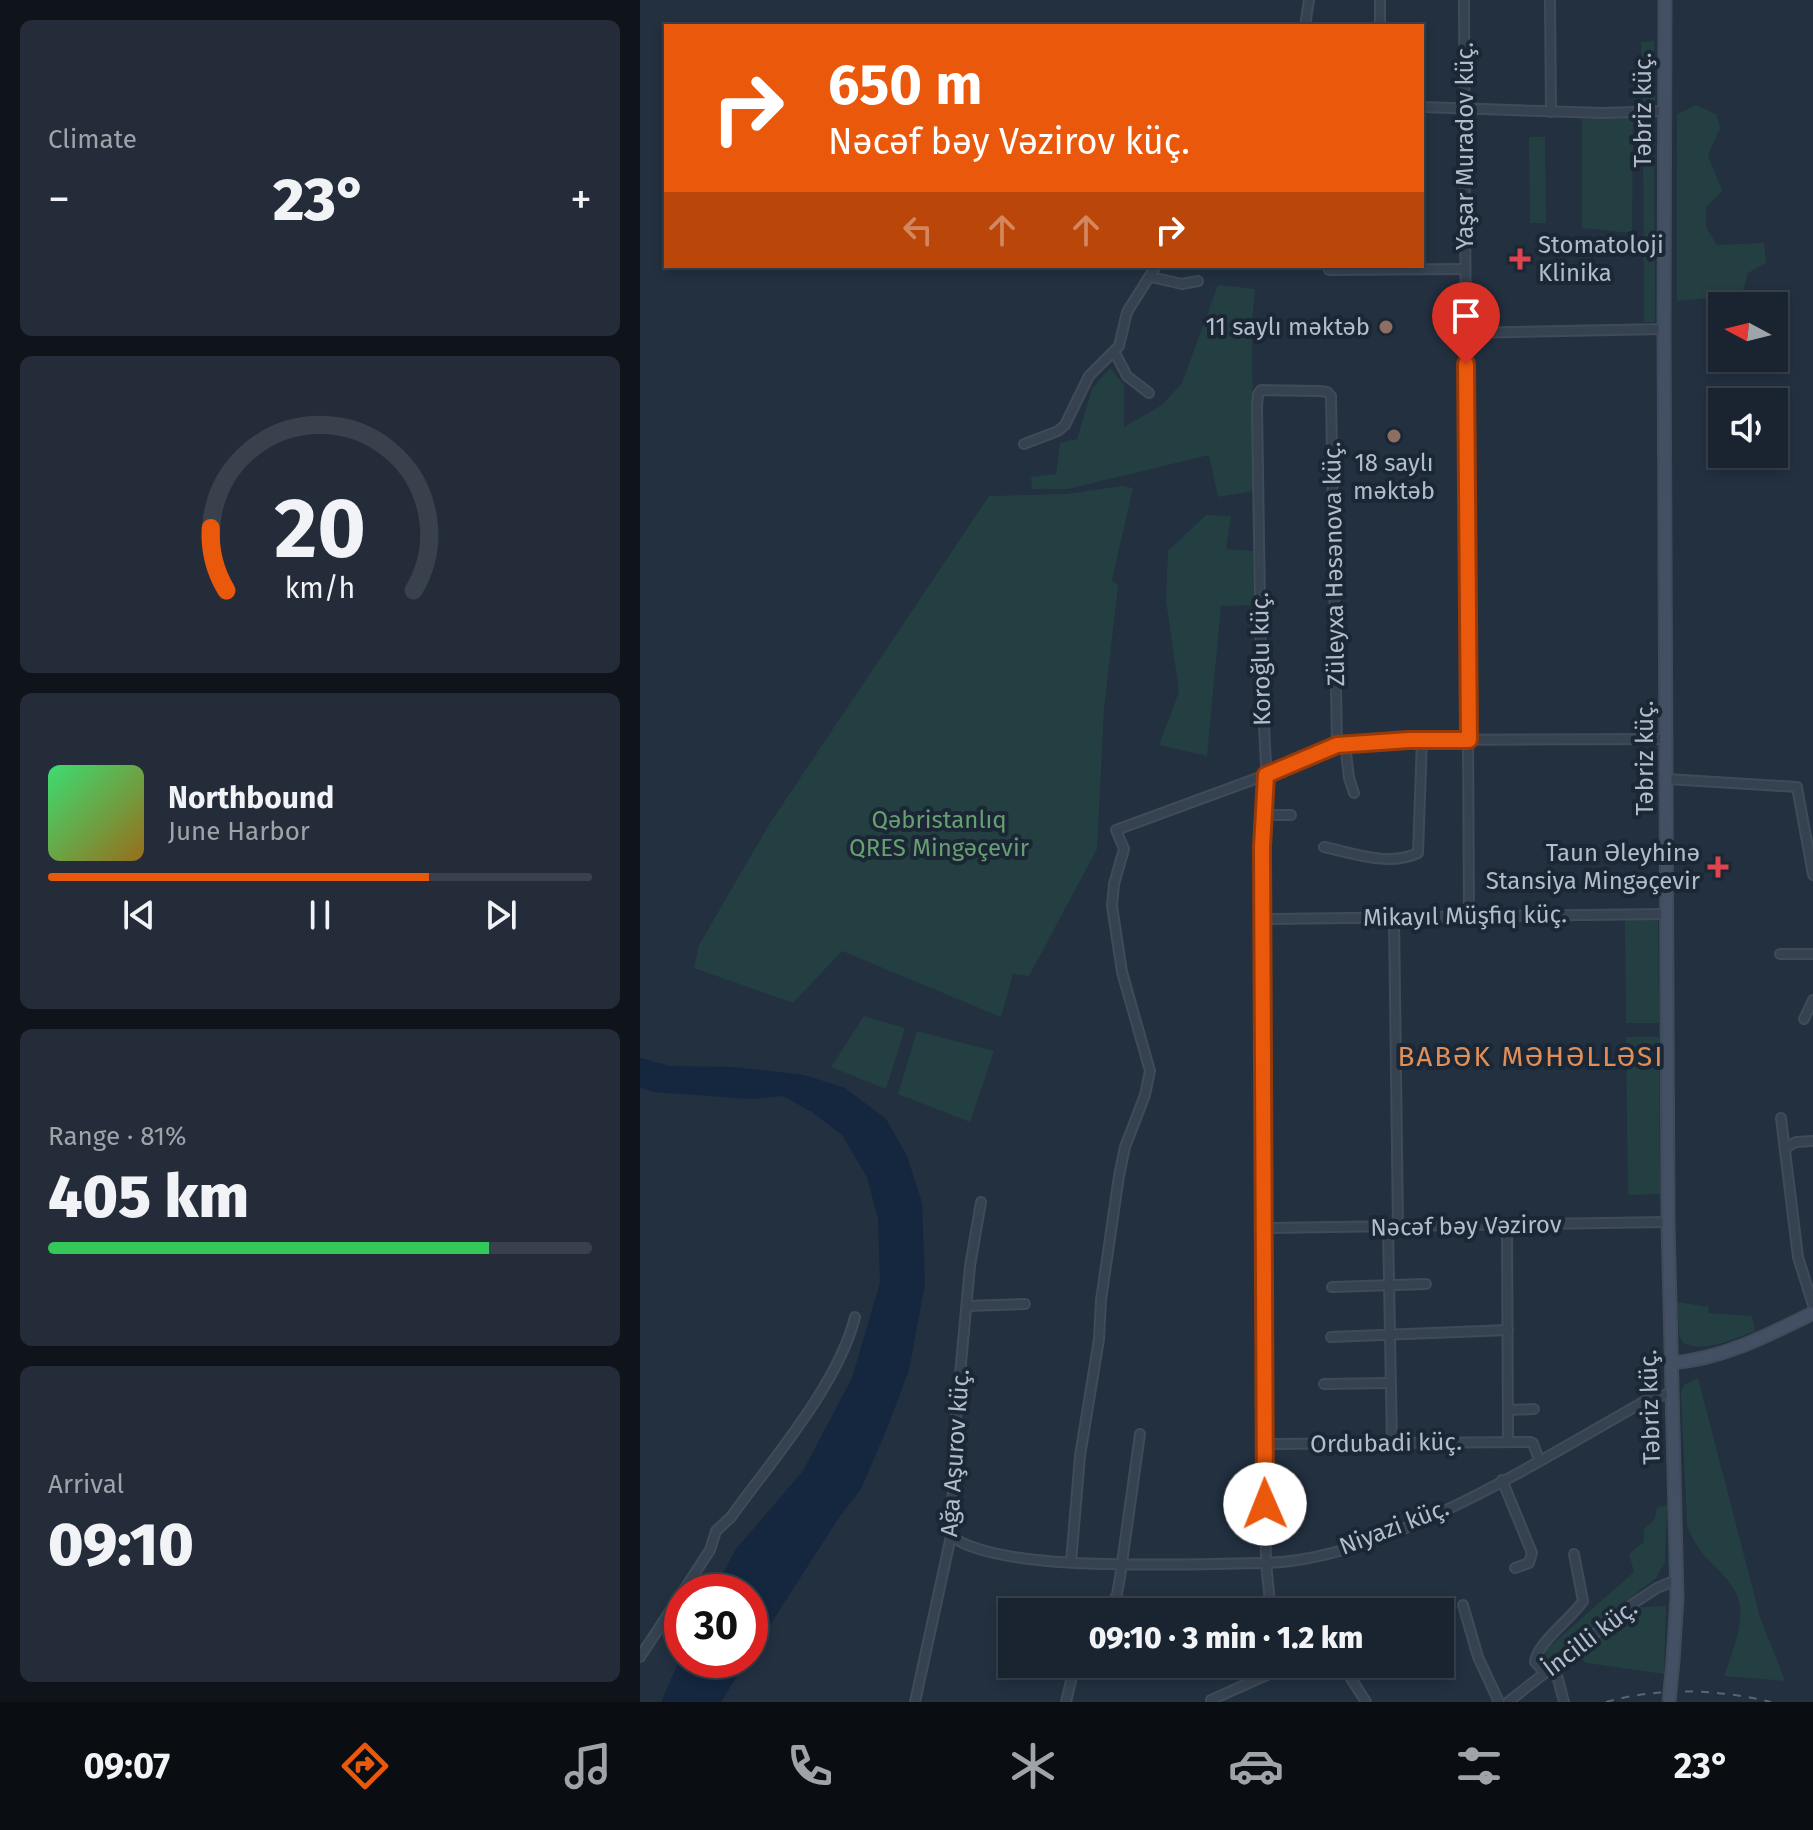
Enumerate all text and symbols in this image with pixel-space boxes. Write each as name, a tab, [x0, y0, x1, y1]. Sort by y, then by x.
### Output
street label: Yaşar Muradov küç.	[1451, 42, 1479, 250]
text: 650 m	[828, 52, 983, 119]
street label: Təbriz küç.	[1629, 52, 1657, 168]
icon: right	[696, 56, 800, 160]
text: Nəcəf bəy Vəzirov küç.	[828, 120, 1190, 164]
text: Climate	[48, 124, 137, 155]
text: 23°	[273, 164, 367, 236]
text: −	[48, 173, 70, 226]
text: +	[570, 173, 592, 226]
icon: left	[896, 208, 940, 252]
icon: ahead	[980, 208, 1024, 252]
icon: ahead	[1064, 208, 1108, 252]
icon: right	[1148, 208, 1192, 252]
place label: Stomatoloji Klinika	[1538, 231, 1664, 287]
marker: Stomatoloji Klinika	[1509, 248, 1531, 270]
pin	[1432, 282, 1500, 364]
north arrow	[1708, 292, 1788, 372]
map controls	[1708, 292, 1788, 468]
icon: arrive	[1444, 294, 1488, 338]
place label: 11 saylı məktəb	[1206, 313, 1370, 341]
marker: 11 saylı məktəb	[1377, 318, 1395, 336]
button: sound	[1708, 388, 1788, 468]
marker: 18 saylı məktəb	[1385, 427, 1403, 445]
street label: Züleyxa Həsənova küç.	[1318, 441, 1350, 687]
place label: 18 saylı məktəb	[1353, 449, 1435, 505]
text: 20	[274, 478, 366, 578]
text: km/h	[285, 571, 355, 606]
street label: Koroğlu küç.	[1246, 592, 1276, 726]
street label: Təbriz küç.	[1631, 700, 1659, 816]
text: Northbound	[168, 780, 334, 816]
park label: Qəbristanlıq QRES Mingəçevir	[849, 806, 1030, 862]
text: June Harbor	[168, 816, 310, 847]
place label: Taun Əleyhinə Stansiya Mingəçevir	[1486, 839, 1701, 895]
marker: Taun Əleyhinə Stansiya Mingəçevir	[1707, 856, 1729, 878]
icon: previous	[117, 893, 161, 937]
icon: pause	[298, 893, 342, 937]
icon: next	[479, 893, 523, 937]
street label: Mikayıl Müşfiq küç.	[1363, 900, 1567, 932]
district label: BABƏK MƏHƏLLƏSI	[1397, 1040, 1665, 1073]
text: Range · 81%	[48, 1121, 186, 1152]
text: 405 km	[48, 1161, 249, 1233]
street label: Nəcəf bəy Vəzirov	[1370, 1210, 1562, 1242]
street label: Təbriz küç.	[1634, 1349, 1666, 1465]
street label: Ağa Aşurov küç.	[935, 1368, 975, 1538]
street label: Ordubadi küç.	[1310, 1428, 1462, 1458]
position arrow	[1223, 1462, 1307, 1546]
text: Arrival	[48, 1469, 124, 1500]
street label: Niyazi küç.	[1335, 1493, 1453, 1561]
text: 09:10	[48, 1509, 194, 1581]
speed limit sign: 30	[664, 1574, 768, 1678]
street label: İncilli küç.	[1538, 1594, 1642, 1682]
text: 09:10 · 3 min · 1.2 km	[1089, 1620, 1363, 1656]
icon: directions	[337, 1738, 393, 1794]
icon: music	[560, 1738, 616, 1794]
icon: phone	[782, 1738, 838, 1794]
icon: climate	[1005, 1738, 1061, 1794]
icon: car	[1228, 1738, 1284, 1794]
icon: filters	[1451, 1738, 1507, 1794]
text: 09:07	[83, 1744, 170, 1788]
text: 23°	[1674, 1744, 1730, 1788]

